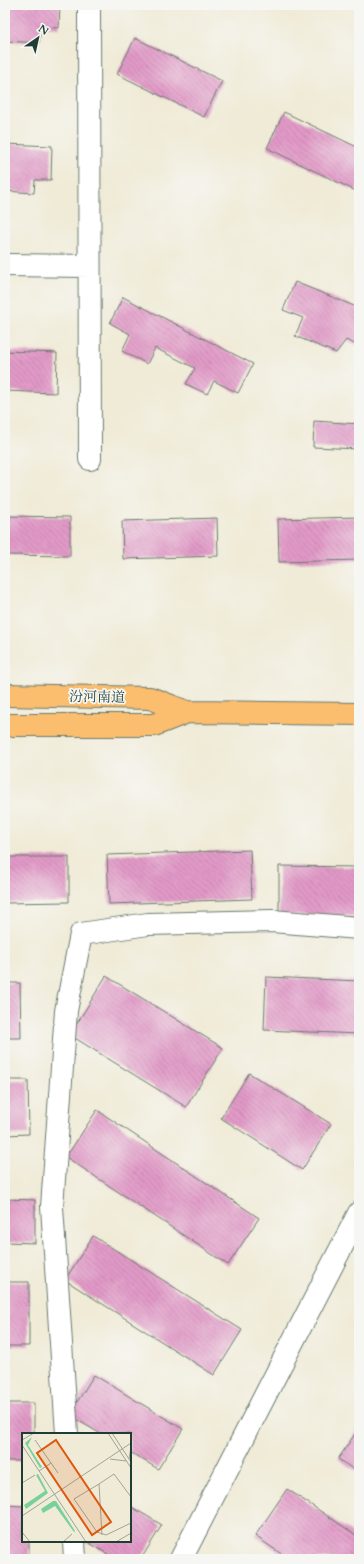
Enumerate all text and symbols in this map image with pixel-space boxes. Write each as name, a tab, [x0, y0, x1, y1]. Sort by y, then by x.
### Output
north arrow	[18, 18, 58, 58]
text: N	[35, 21, 52, 39]
street label: 汾河南道	[69, 687, 125, 707]
inset map	[22, 1433, 131, 1542]

